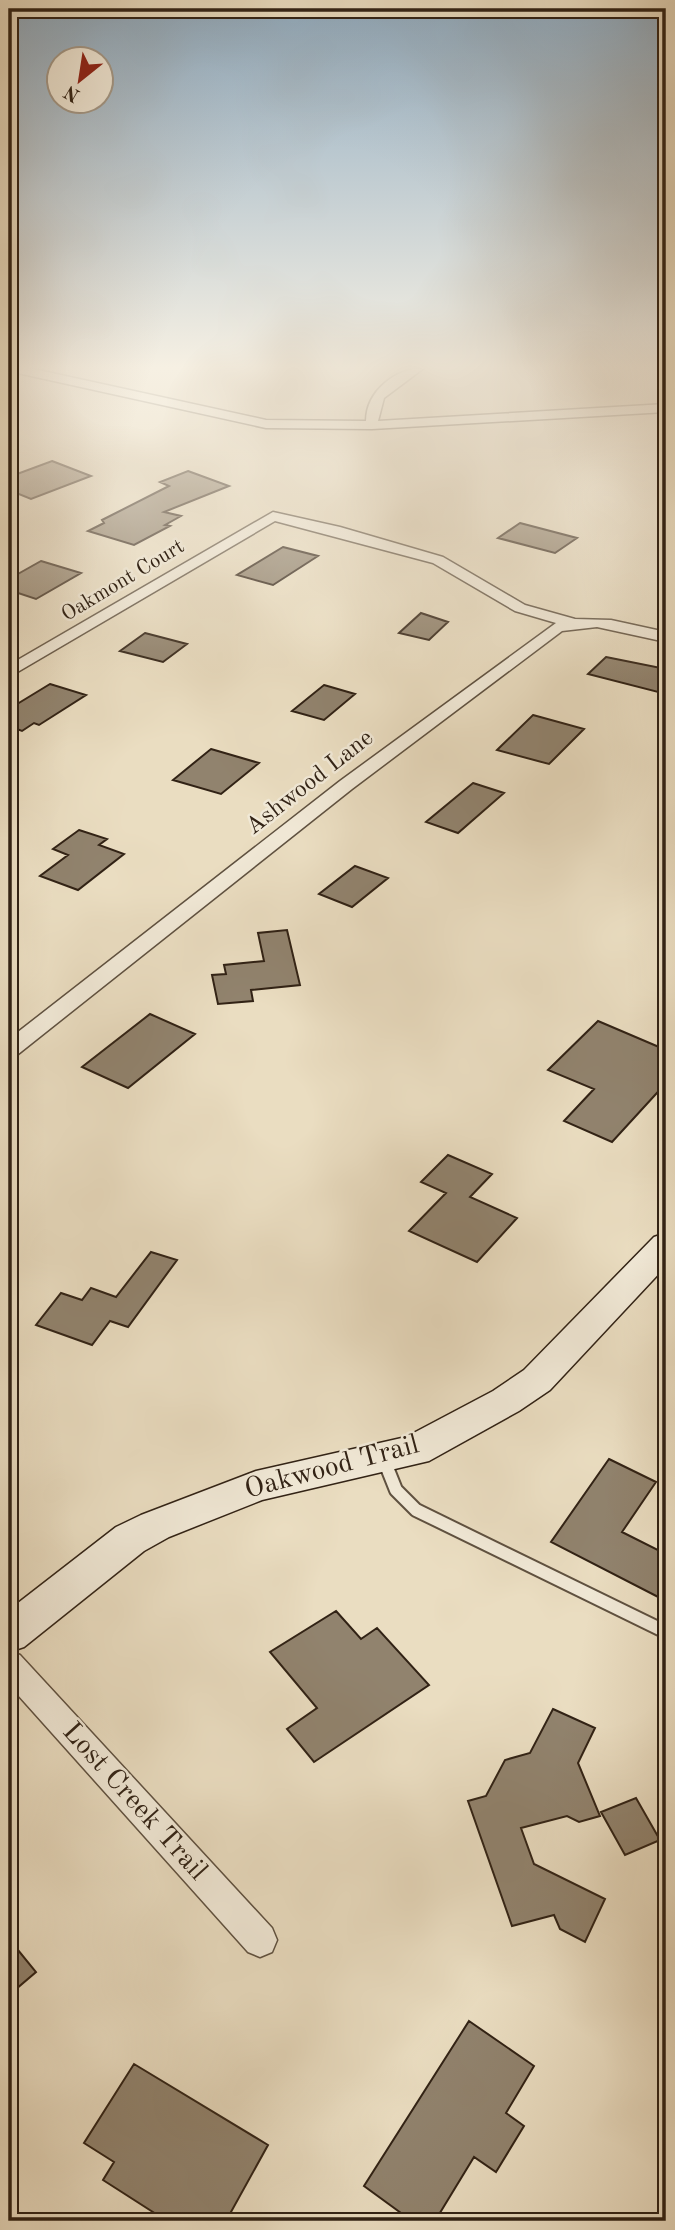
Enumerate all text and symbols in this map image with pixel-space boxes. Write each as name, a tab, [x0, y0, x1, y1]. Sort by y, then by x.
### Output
north arrow	[46, 46, 116, 116]
text: N	[61, 80, 84, 104]
street label: Oakmont Court	[58, 536, 188, 626]
street label: Ashwood Lane	[242, 726, 378, 840]
street label: Oakwood Trail	[242, 1431, 422, 1505]
street label: Lost Creek Trail	[56, 1718, 212, 1886]

